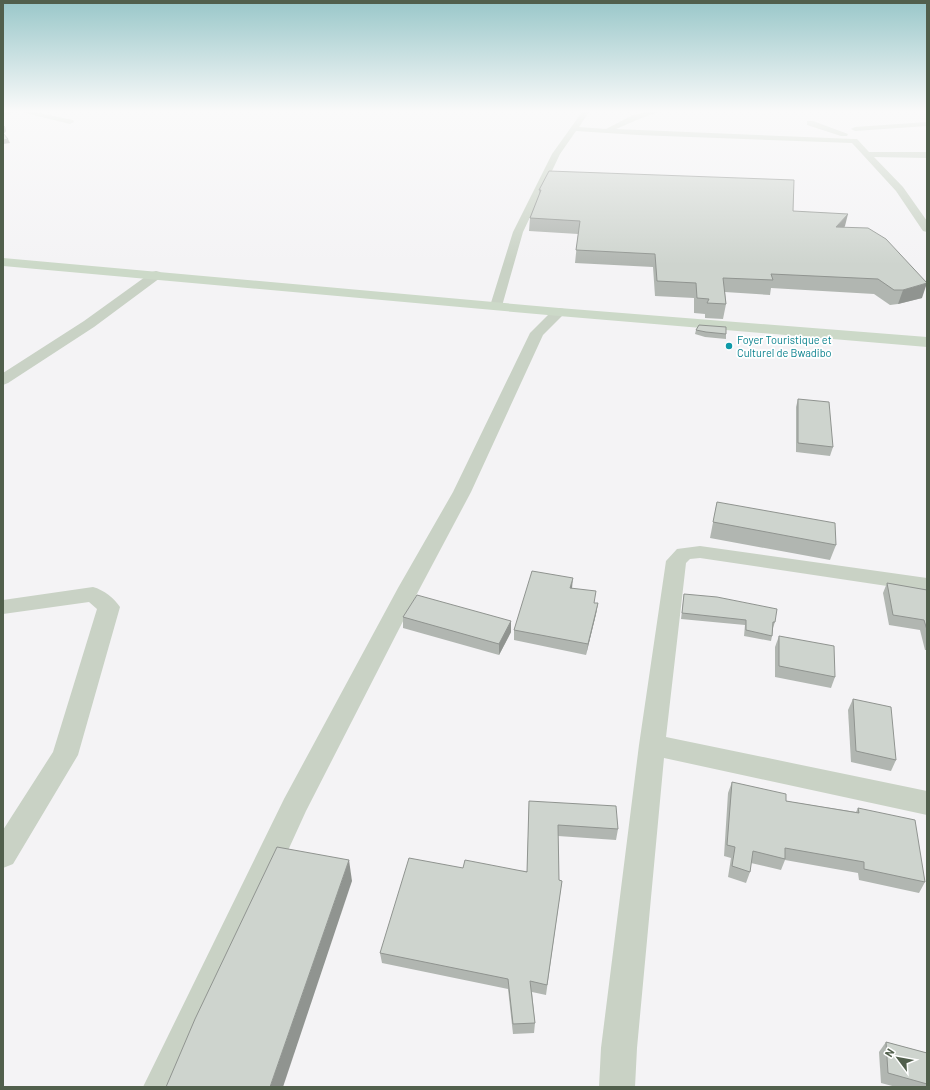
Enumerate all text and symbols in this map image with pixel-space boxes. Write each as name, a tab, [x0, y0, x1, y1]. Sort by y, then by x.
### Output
place label: Foyer Touristique et Culturel de Bwadibo	[737, 333, 832, 359]
marker: Foyer Touristique et Culturel de Bwadibo	[724, 341, 734, 351]
north arrow	[878, 1038, 918, 1078]
text: N	[882, 1046, 897, 1059]

